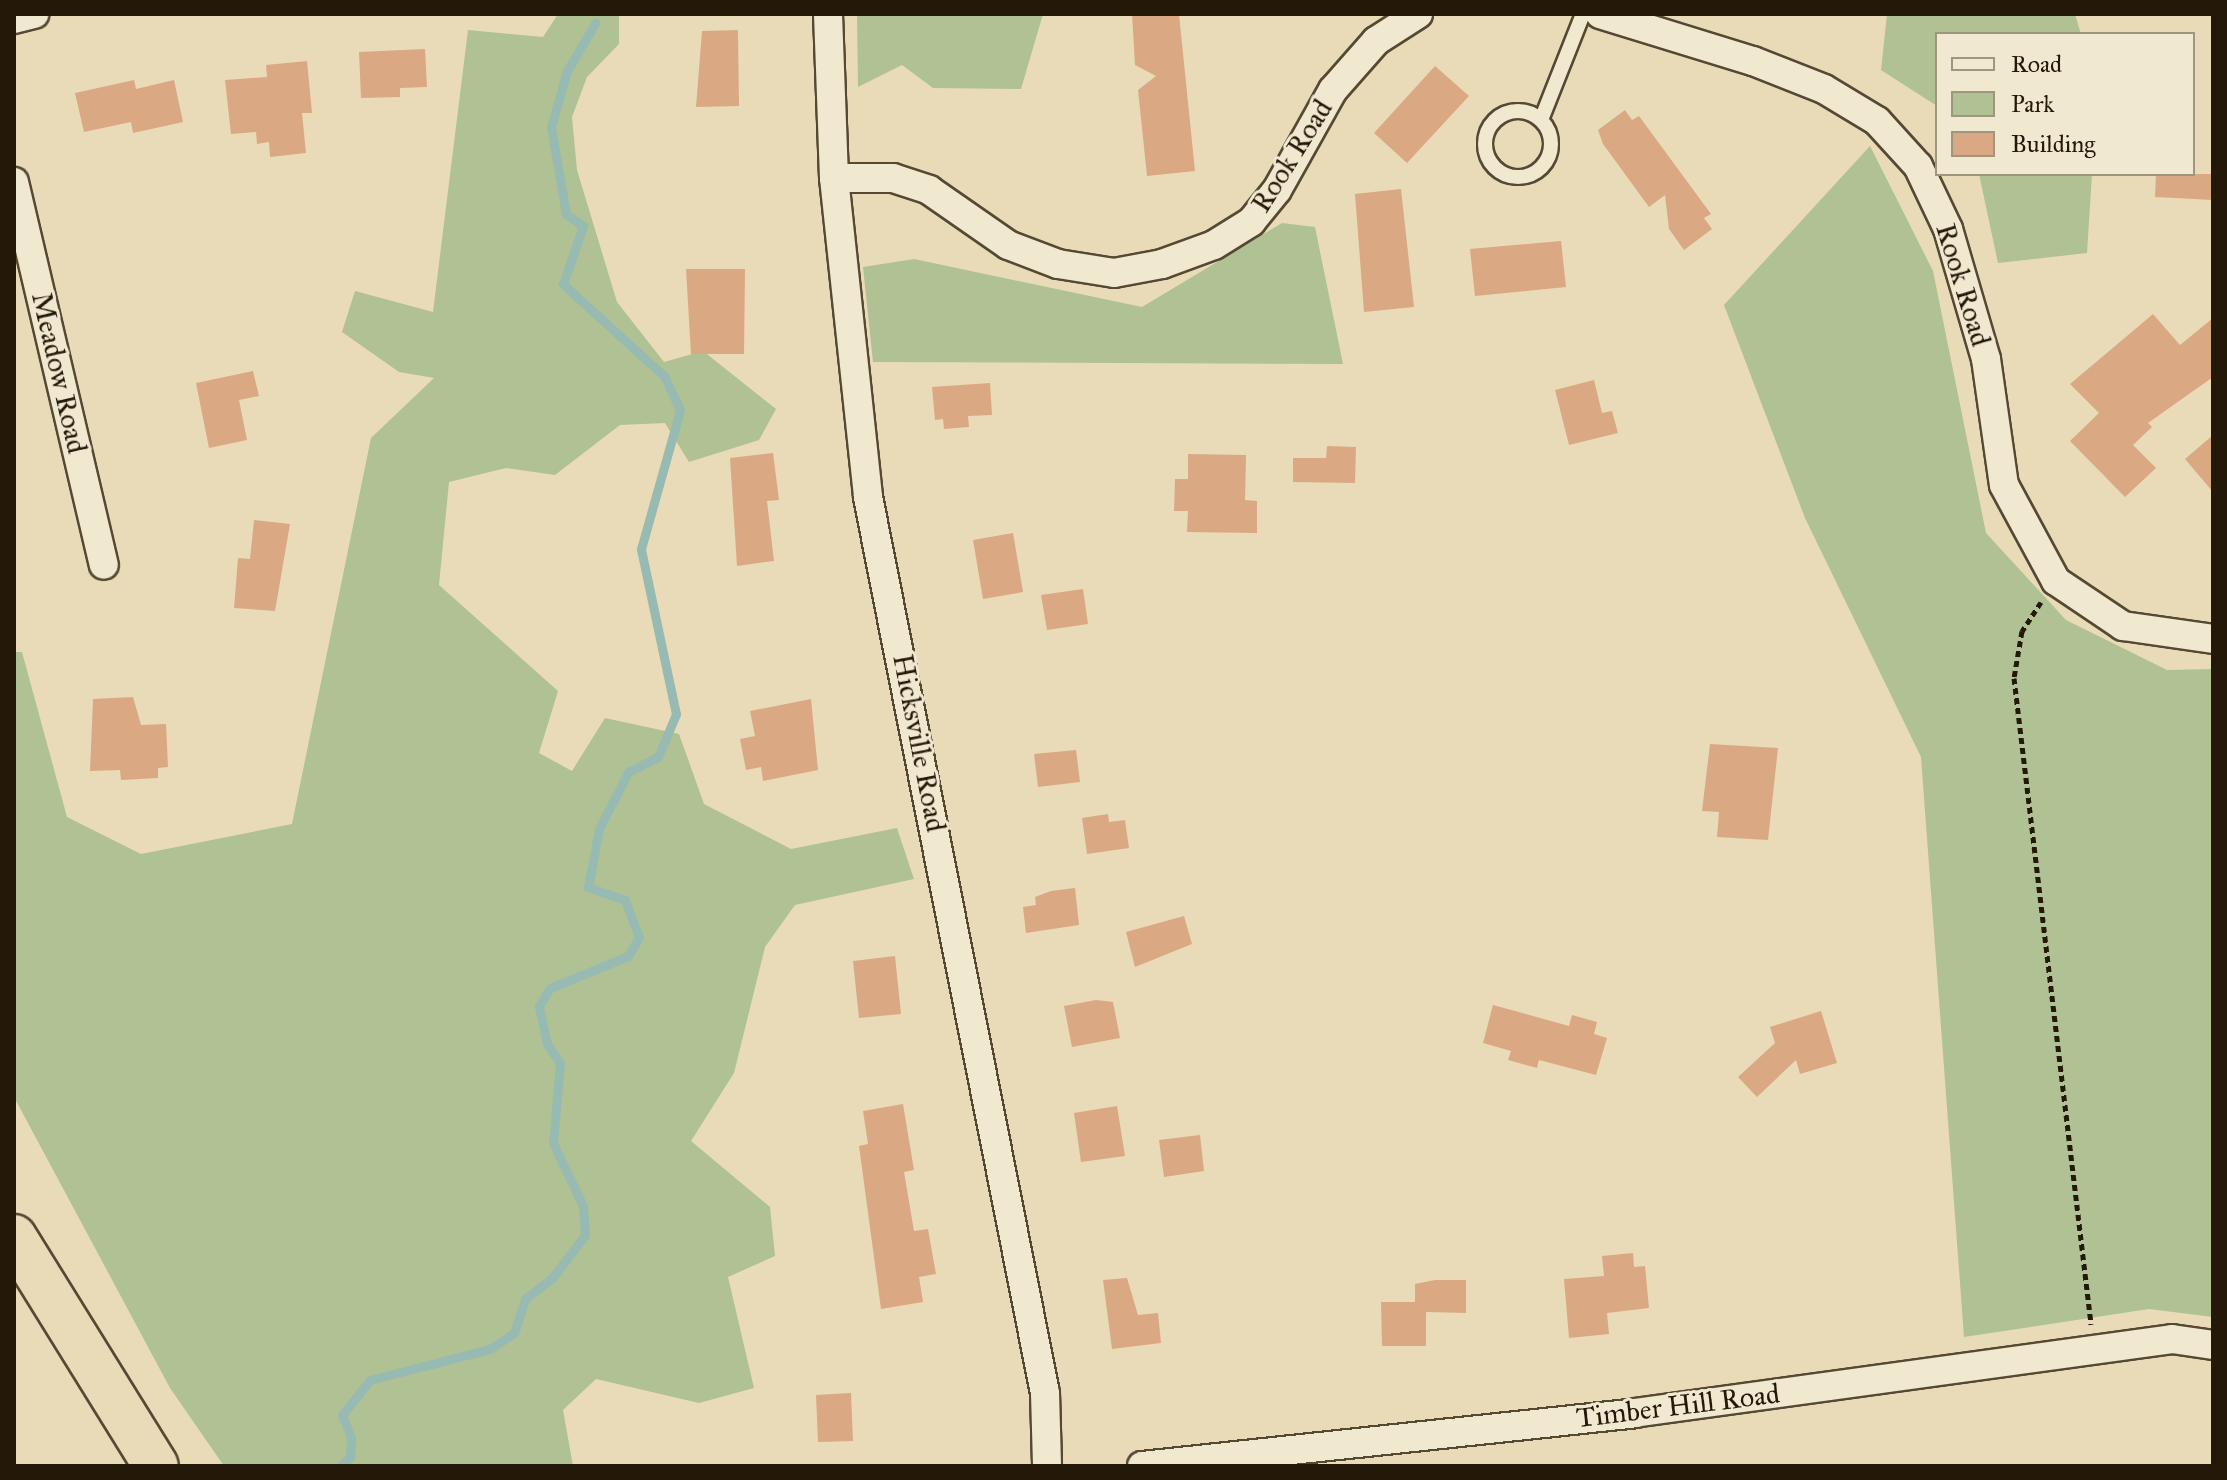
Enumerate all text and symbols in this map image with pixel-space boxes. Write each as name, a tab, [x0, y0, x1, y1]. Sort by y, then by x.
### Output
legend	[1935, 32, 2195, 176]
text: Road	[2011, 49, 2062, 79]
text: Park	[2011, 89, 2054, 119]
street label: Rook Road	[1244, 93, 1340, 219]
text: Building	[2011, 129, 2096, 159]
street label: Rook Road	[1928, 220, 1998, 350]
street label: Meadow Road	[24, 289, 94, 457]
street label: Hicksville Road	[885, 651, 953, 835]
street label: Timber Hill Road	[1574, 1377, 1782, 1435]

